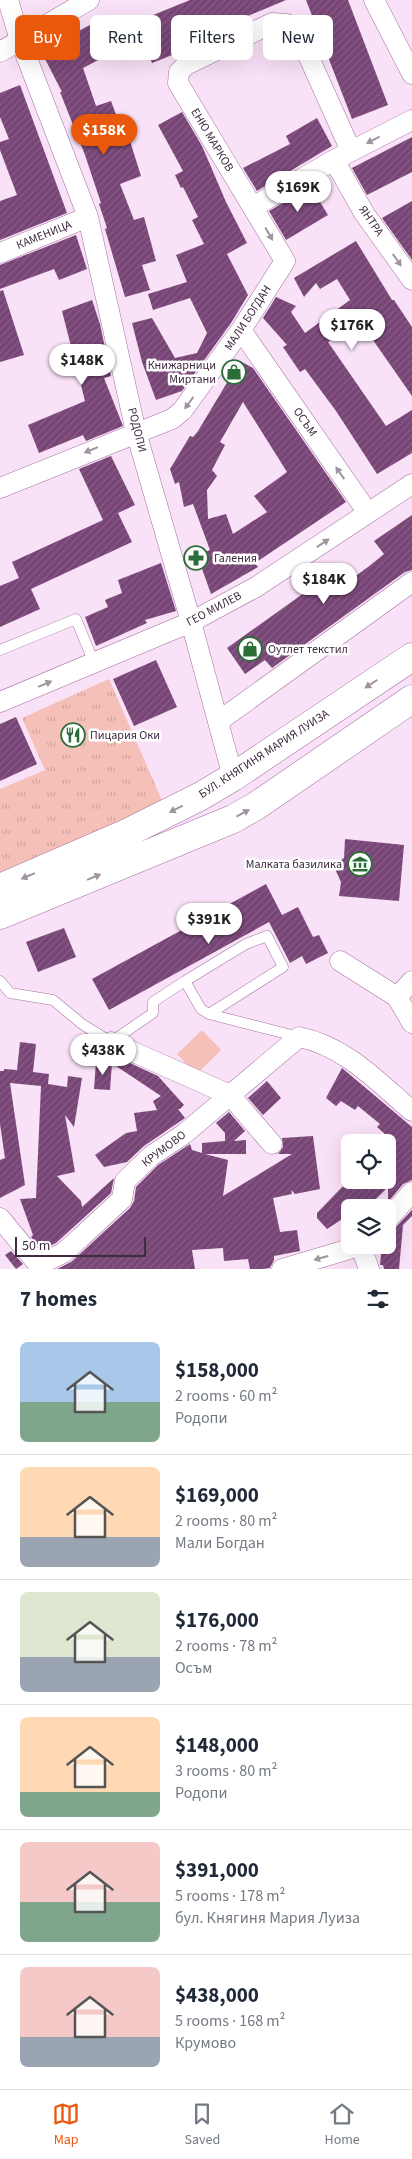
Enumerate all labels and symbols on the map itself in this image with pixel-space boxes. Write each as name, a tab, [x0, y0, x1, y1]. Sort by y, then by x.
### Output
street label: ЕНЮ МАРКОВ	[186, 105, 238, 175]
pin: $158K	[69, 114, 139, 156]
one-way arrow	[366, 136, 380, 144]
pin: $169K	[263, 170, 333, 213]
street label: ЯНТРА	[354, 202, 388, 240]
street label: КАМЕНИЦА	[14, 216, 75, 254]
one-way arrow	[264, 227, 273, 240]
one-way arrow	[392, 253, 403, 266]
street label: МАЛИ БОГДАН	[220, 282, 276, 354]
pin: $176K	[317, 308, 387, 351]
pin: $148K	[47, 344, 117, 386]
place label: Книжарници Миртани	[148, 357, 216, 388]
shop icon: Книжарници Миртани	[221, 359, 247, 385]
one-way arrow	[183, 396, 194, 409]
street label: ОСЪМ	[289, 404, 321, 440]
street label: РОДОПИ	[123, 406, 151, 454]
one-way arrow	[83, 446, 98, 454]
one-way arrow	[335, 466, 345, 480]
one-way arrow	[316, 538, 330, 547]
pharmacy icon: Галения	[183, 545, 209, 571]
place label: Галения	[214, 550, 257, 567]
pin: $184K	[289, 562, 359, 605]
street label: ГЕО МИЛЕВ	[183, 587, 245, 631]
shop icon: Оутлет текстил	[237, 636, 263, 662]
place label: Оутлет текстил	[268, 641, 348, 658]
one-way arrow	[38, 679, 52, 687]
one-way arrow	[365, 679, 378, 689]
street label: БУЛ. КНЯГИНЯ МАРИЯ ЛУИЗА	[196, 705, 333, 803]
restaurant icon: Пицария Оки	[60, 722, 86, 748]
place label: Пицария Оки	[90, 727, 160, 744]
one-way arrow	[168, 805, 183, 813]
one-way arrow	[236, 809, 250, 817]
museum icon: Малката базилика	[347, 851, 373, 877]
place label: Малката базилика	[246, 856, 342, 873]
one-way arrow	[20, 872, 35, 880]
one-way arrow	[87, 872, 101, 880]
pin: $391K	[174, 902, 244, 945]
pin: $438K	[68, 1034, 138, 1076]
street label: КРУМОВО	[138, 1127, 190, 1171]
scale bar	[15, 1234, 146, 1257]
one-way arrow	[314, 1254, 329, 1262]

